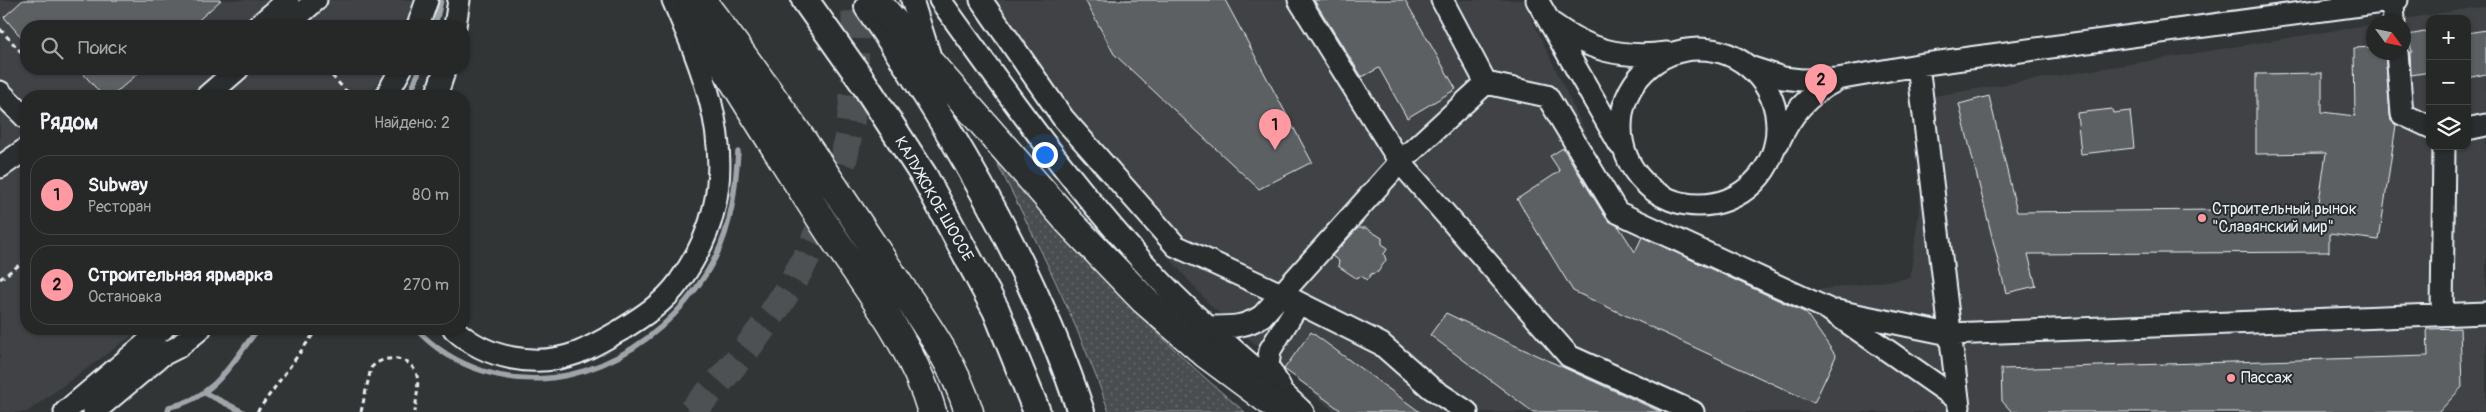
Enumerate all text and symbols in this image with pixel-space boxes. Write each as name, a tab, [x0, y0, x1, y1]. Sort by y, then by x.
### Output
north arrow	[2366, 15, 2411, 60]
map controls	[2426, 15, 2471, 150]
button: +	[2426, 15, 2471, 60]
search box	[20, 20, 470, 75]
icon: search	[38, 34, 66, 62]
text: Поиск	[78, 36, 128, 60]
button: −	[2426, 60, 2471, 105]
pin: 2	[1805, 64, 1837, 105]
button: layers	[2426, 105, 2471, 150]
text: Рядом	[40, 109, 98, 136]
pin: 1	[1259, 109, 1291, 150]
text: Найдено: 2	[374, 113, 450, 133]
street label: КАЛУЖСКОЕ ШОССЕ	[890, 133, 978, 265]
your location	[1032, 142, 1058, 168]
text: Subway	[88, 173, 148, 197]
text: 1	[54, 185, 60, 205]
text: 80 m	[412, 185, 449, 205]
text: Ресторан	[88, 197, 151, 217]
place label: Строительный рынок "Славянский мир"	[2212, 199, 2357, 237]
marker: Строительный рынок "Славянский мир"	[2196, 212, 2208, 224]
text: Строительная ярмарка	[88, 263, 273, 287]
text: 2	[53, 275, 61, 295]
text: 270 m	[403, 275, 449, 295]
text: Остановка	[88, 287, 162, 307]
place label: Пассаж	[2241, 368, 2293, 388]
marker: Пассаж	[2225, 372, 2237, 384]

